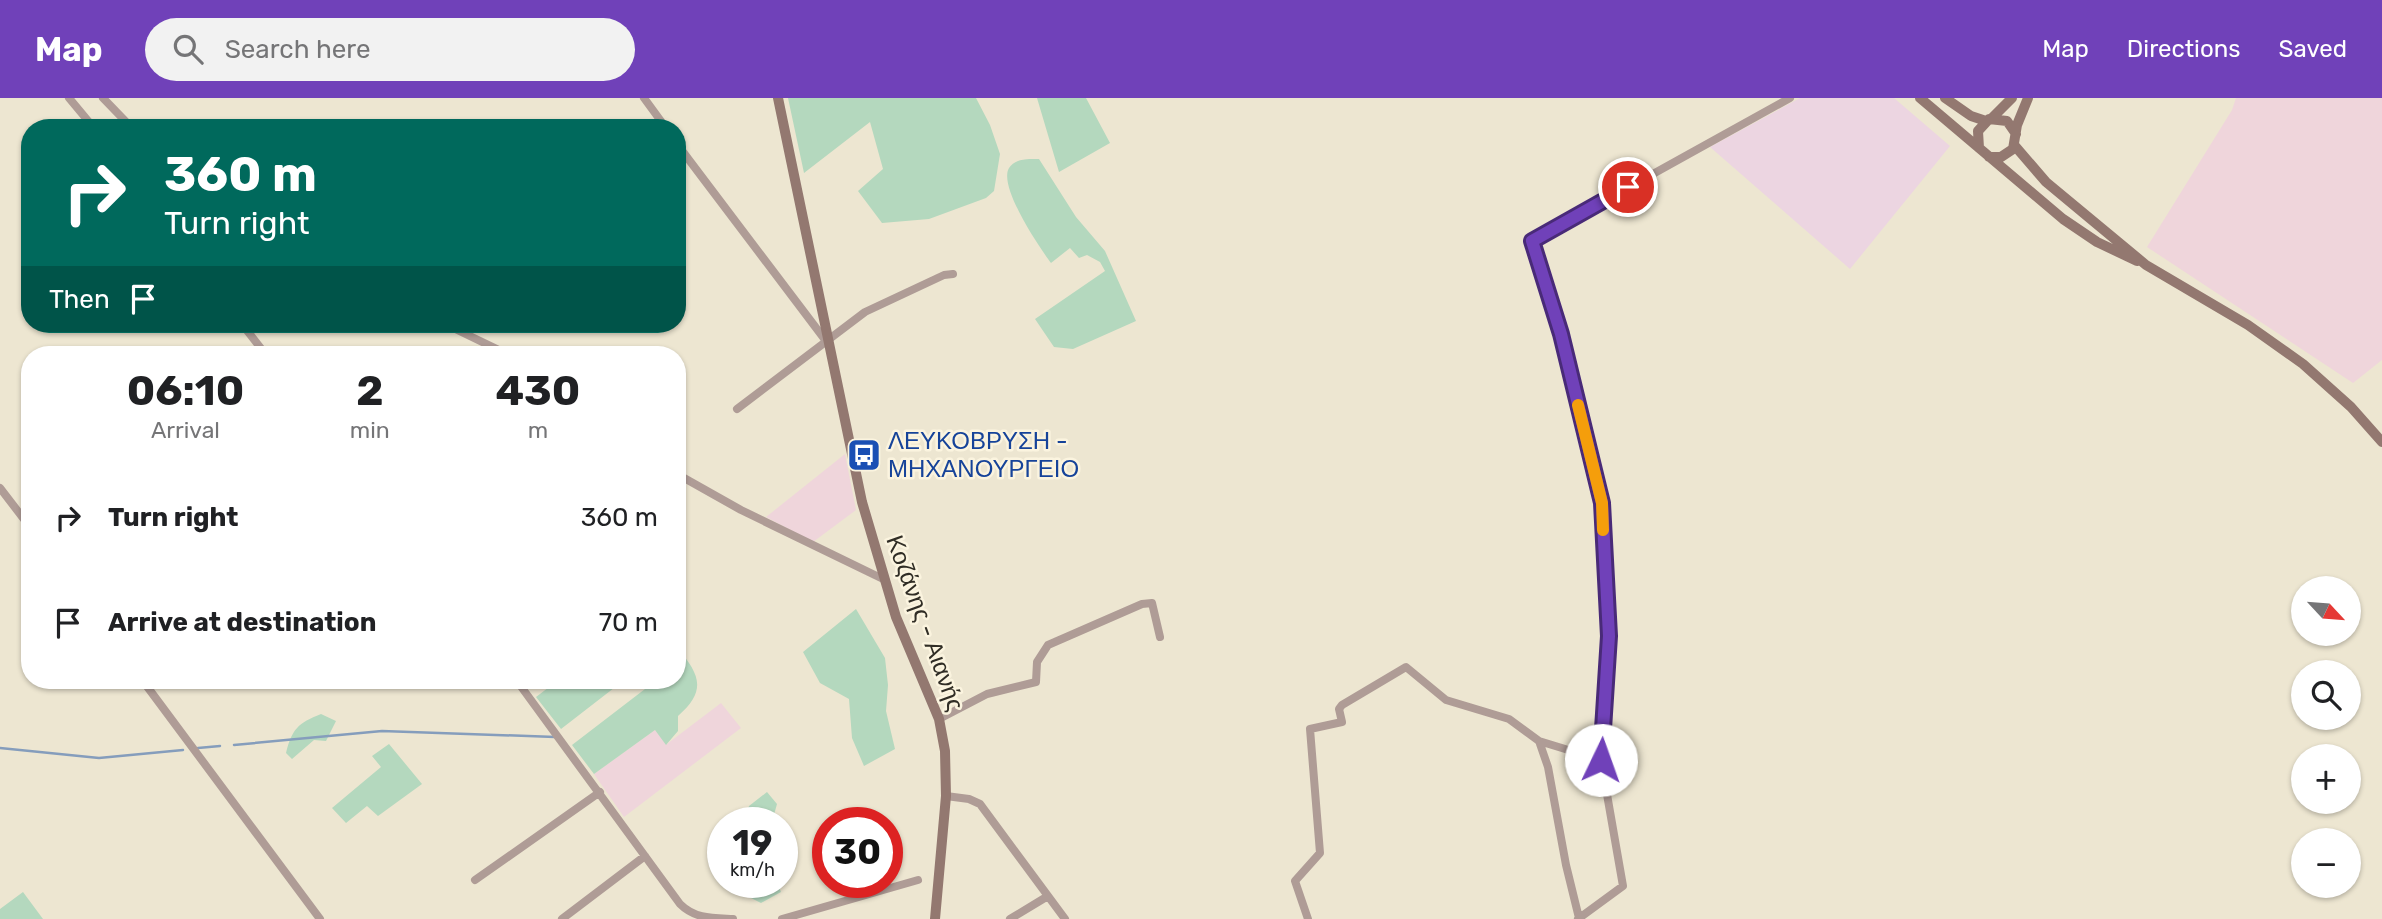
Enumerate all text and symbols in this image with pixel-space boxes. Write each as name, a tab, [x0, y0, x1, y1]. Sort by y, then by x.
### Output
search box	[145, 18, 635, 81]
text: Map	[35, 30, 103, 69]
icon: search	[169, 30, 207, 68]
text: Search here	[225, 34, 370, 65]
text: Map	[2042, 35, 2089, 63]
text: Directions	[2127, 35, 2240, 63]
text: Saved	[2278, 35, 2347, 63]
text: 360 m	[164, 145, 317, 203]
icon: right	[49, 147, 140, 238]
pin	[1598, 157, 1658, 217]
icon: arrive	[1609, 168, 1647, 206]
text: Turn right	[164, 204, 309, 242]
icon: arrive	[124, 280, 162, 318]
text: Then	[49, 284, 110, 315]
text: 06:10	[127, 366, 244, 416]
text: 2	[356, 366, 383, 416]
text: 430	[495, 366, 580, 416]
text: Arrival	[151, 416, 220, 444]
text: min	[350, 416, 390, 444]
text: m	[528, 416, 548, 444]
place label: ΛΕΥΚΟΒΡΥΣΗ - ΜΗΧΑΝΟΥΡΓΕΙΟ	[888, 427, 1079, 483]
bus stop icon: ΛΕΥΚΟΒΡΥΣΗ - ΜΗΧΑΝΟΥΡΓΕΙΟ	[845, 436, 883, 474]
icon: right	[49, 499, 87, 537]
text: Turn right	[108, 502, 238, 533]
text: 360 m	[581, 502, 658, 533]
street label: Κοζάνης - Αιανής	[880, 532, 970, 714]
north arrow	[2291, 576, 2361, 646]
map controls	[2291, 576, 2361, 898]
icon: arrive	[49, 604, 87, 642]
text: Arrive at destination	[108, 607, 376, 638]
text: 70 m	[599, 607, 658, 638]
button: search	[2291, 660, 2361, 730]
position arrow	[1564, 723, 1638, 797]
button: +	[2291, 744, 2361, 814]
speed limit sign: 30	[812, 807, 903, 898]
text: 19	[733, 822, 772, 864]
button: −	[2291, 828, 2361, 898]
text: km/h	[730, 859, 775, 881]

